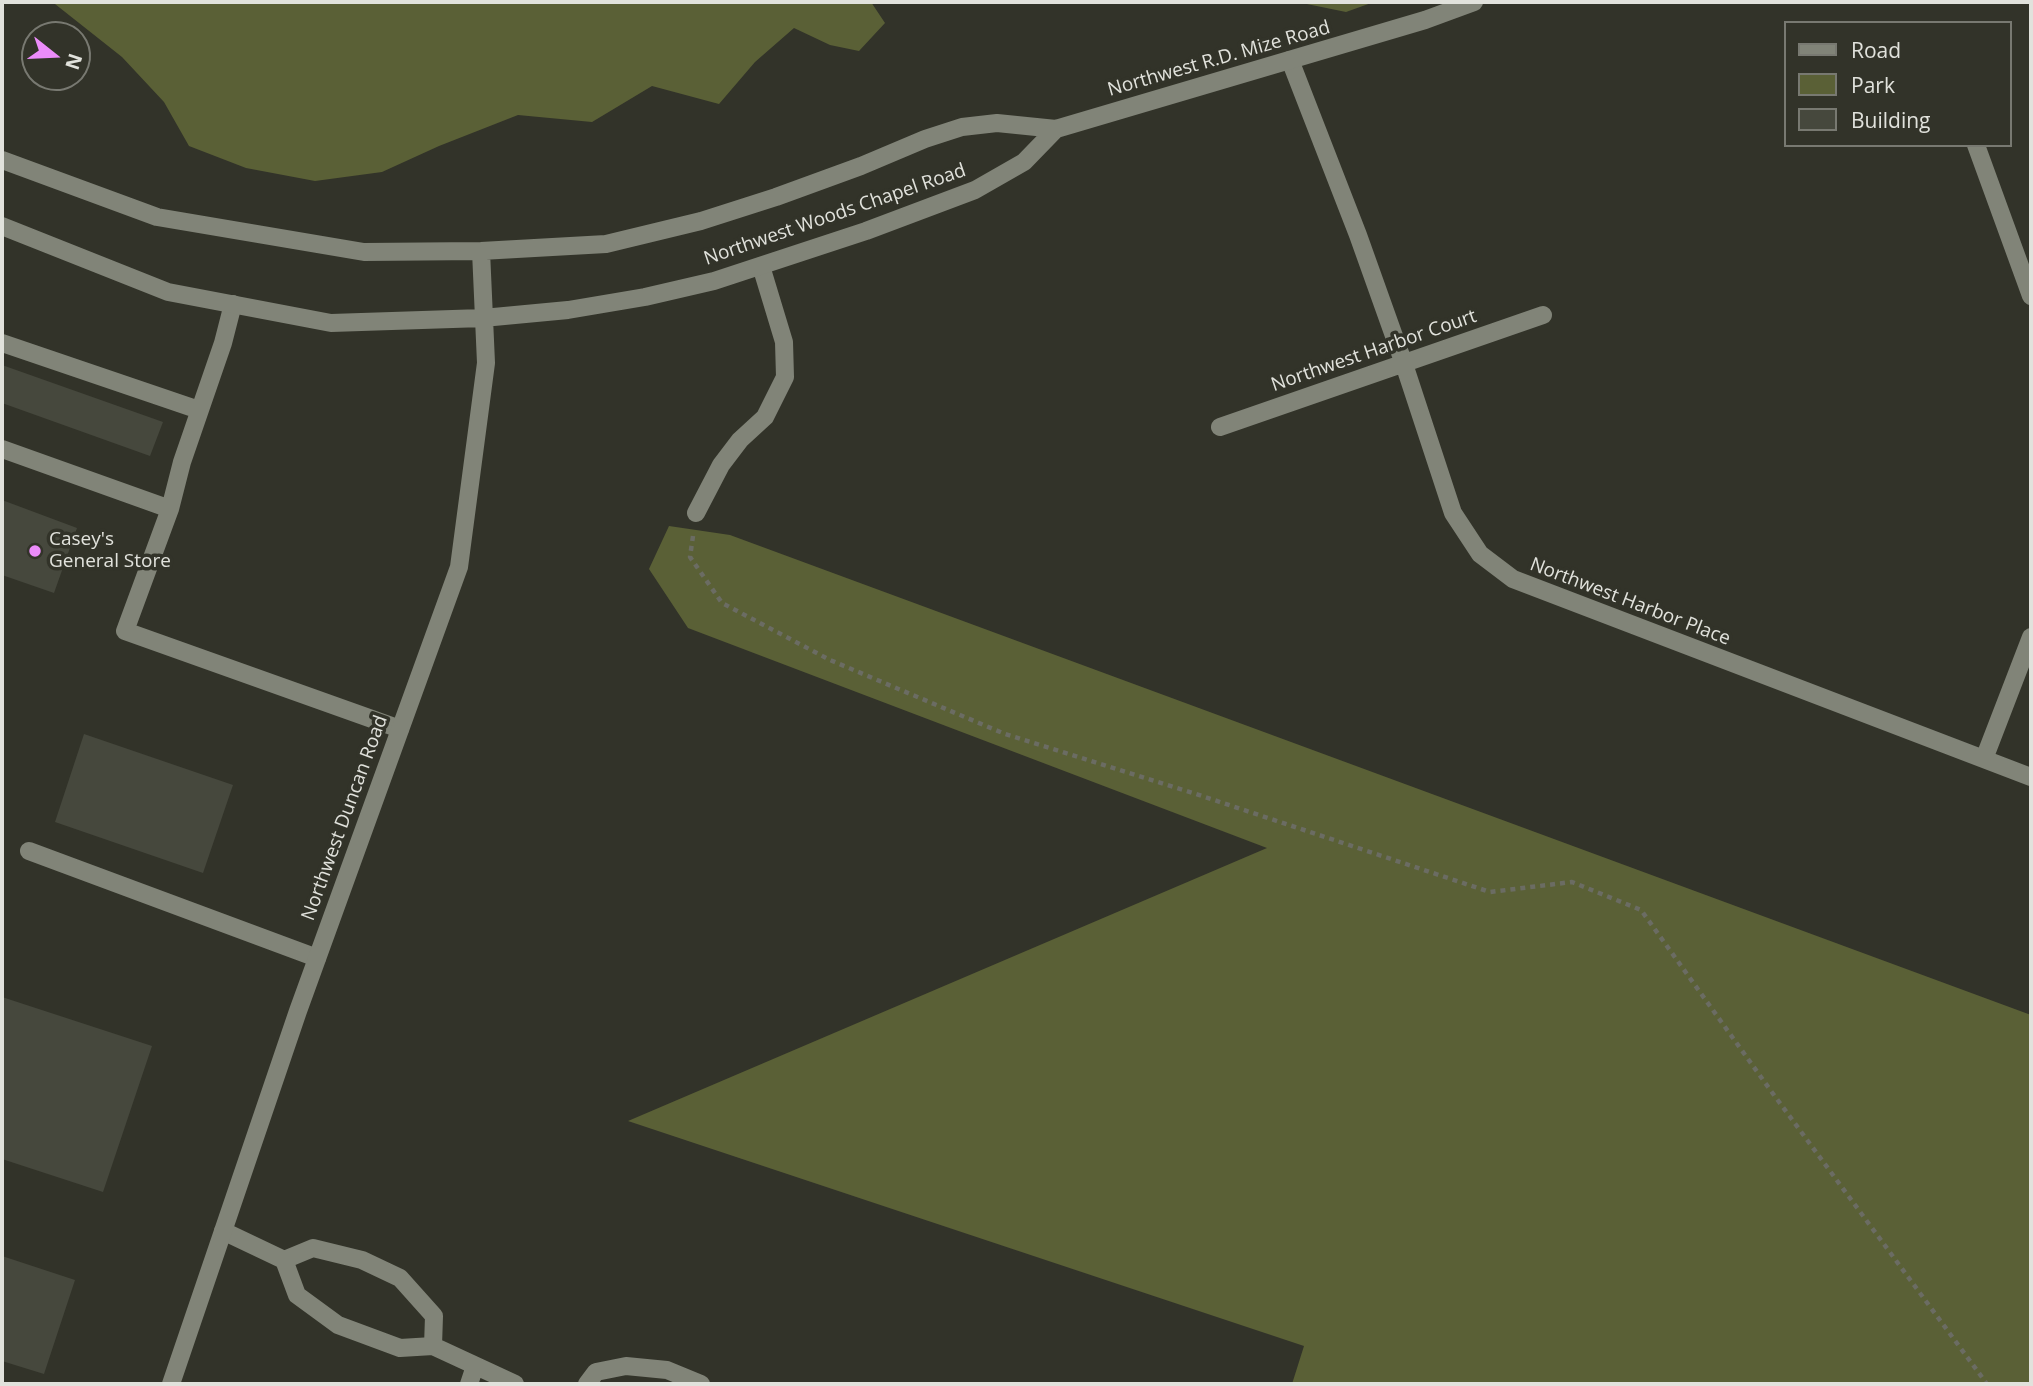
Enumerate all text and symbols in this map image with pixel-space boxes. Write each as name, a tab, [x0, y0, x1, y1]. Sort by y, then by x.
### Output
street label: Northwest R.D. Mize Road	[1105, 16, 1333, 102]
north arrow	[21, 21, 91, 91]
legend	[1784, 21, 2012, 147]
text: Road	[1851, 36, 1901, 64]
text: N	[59, 50, 89, 73]
text: Park	[1851, 71, 1895, 99]
text: Building	[1851, 106, 1930, 134]
street label: Northwest Woods Chapel Road	[701, 159, 969, 271]
street label: Northwest Harbor Court	[1268, 305, 1480, 397]
place label: Casey's General Store	[49, 529, 171, 573]
marker: Casey's General Store	[27, 543, 43, 559]
street label: Northwest Harbor Place	[1527, 553, 1733, 651]
street label: Northwest Duncan Road	[297, 712, 393, 924]

